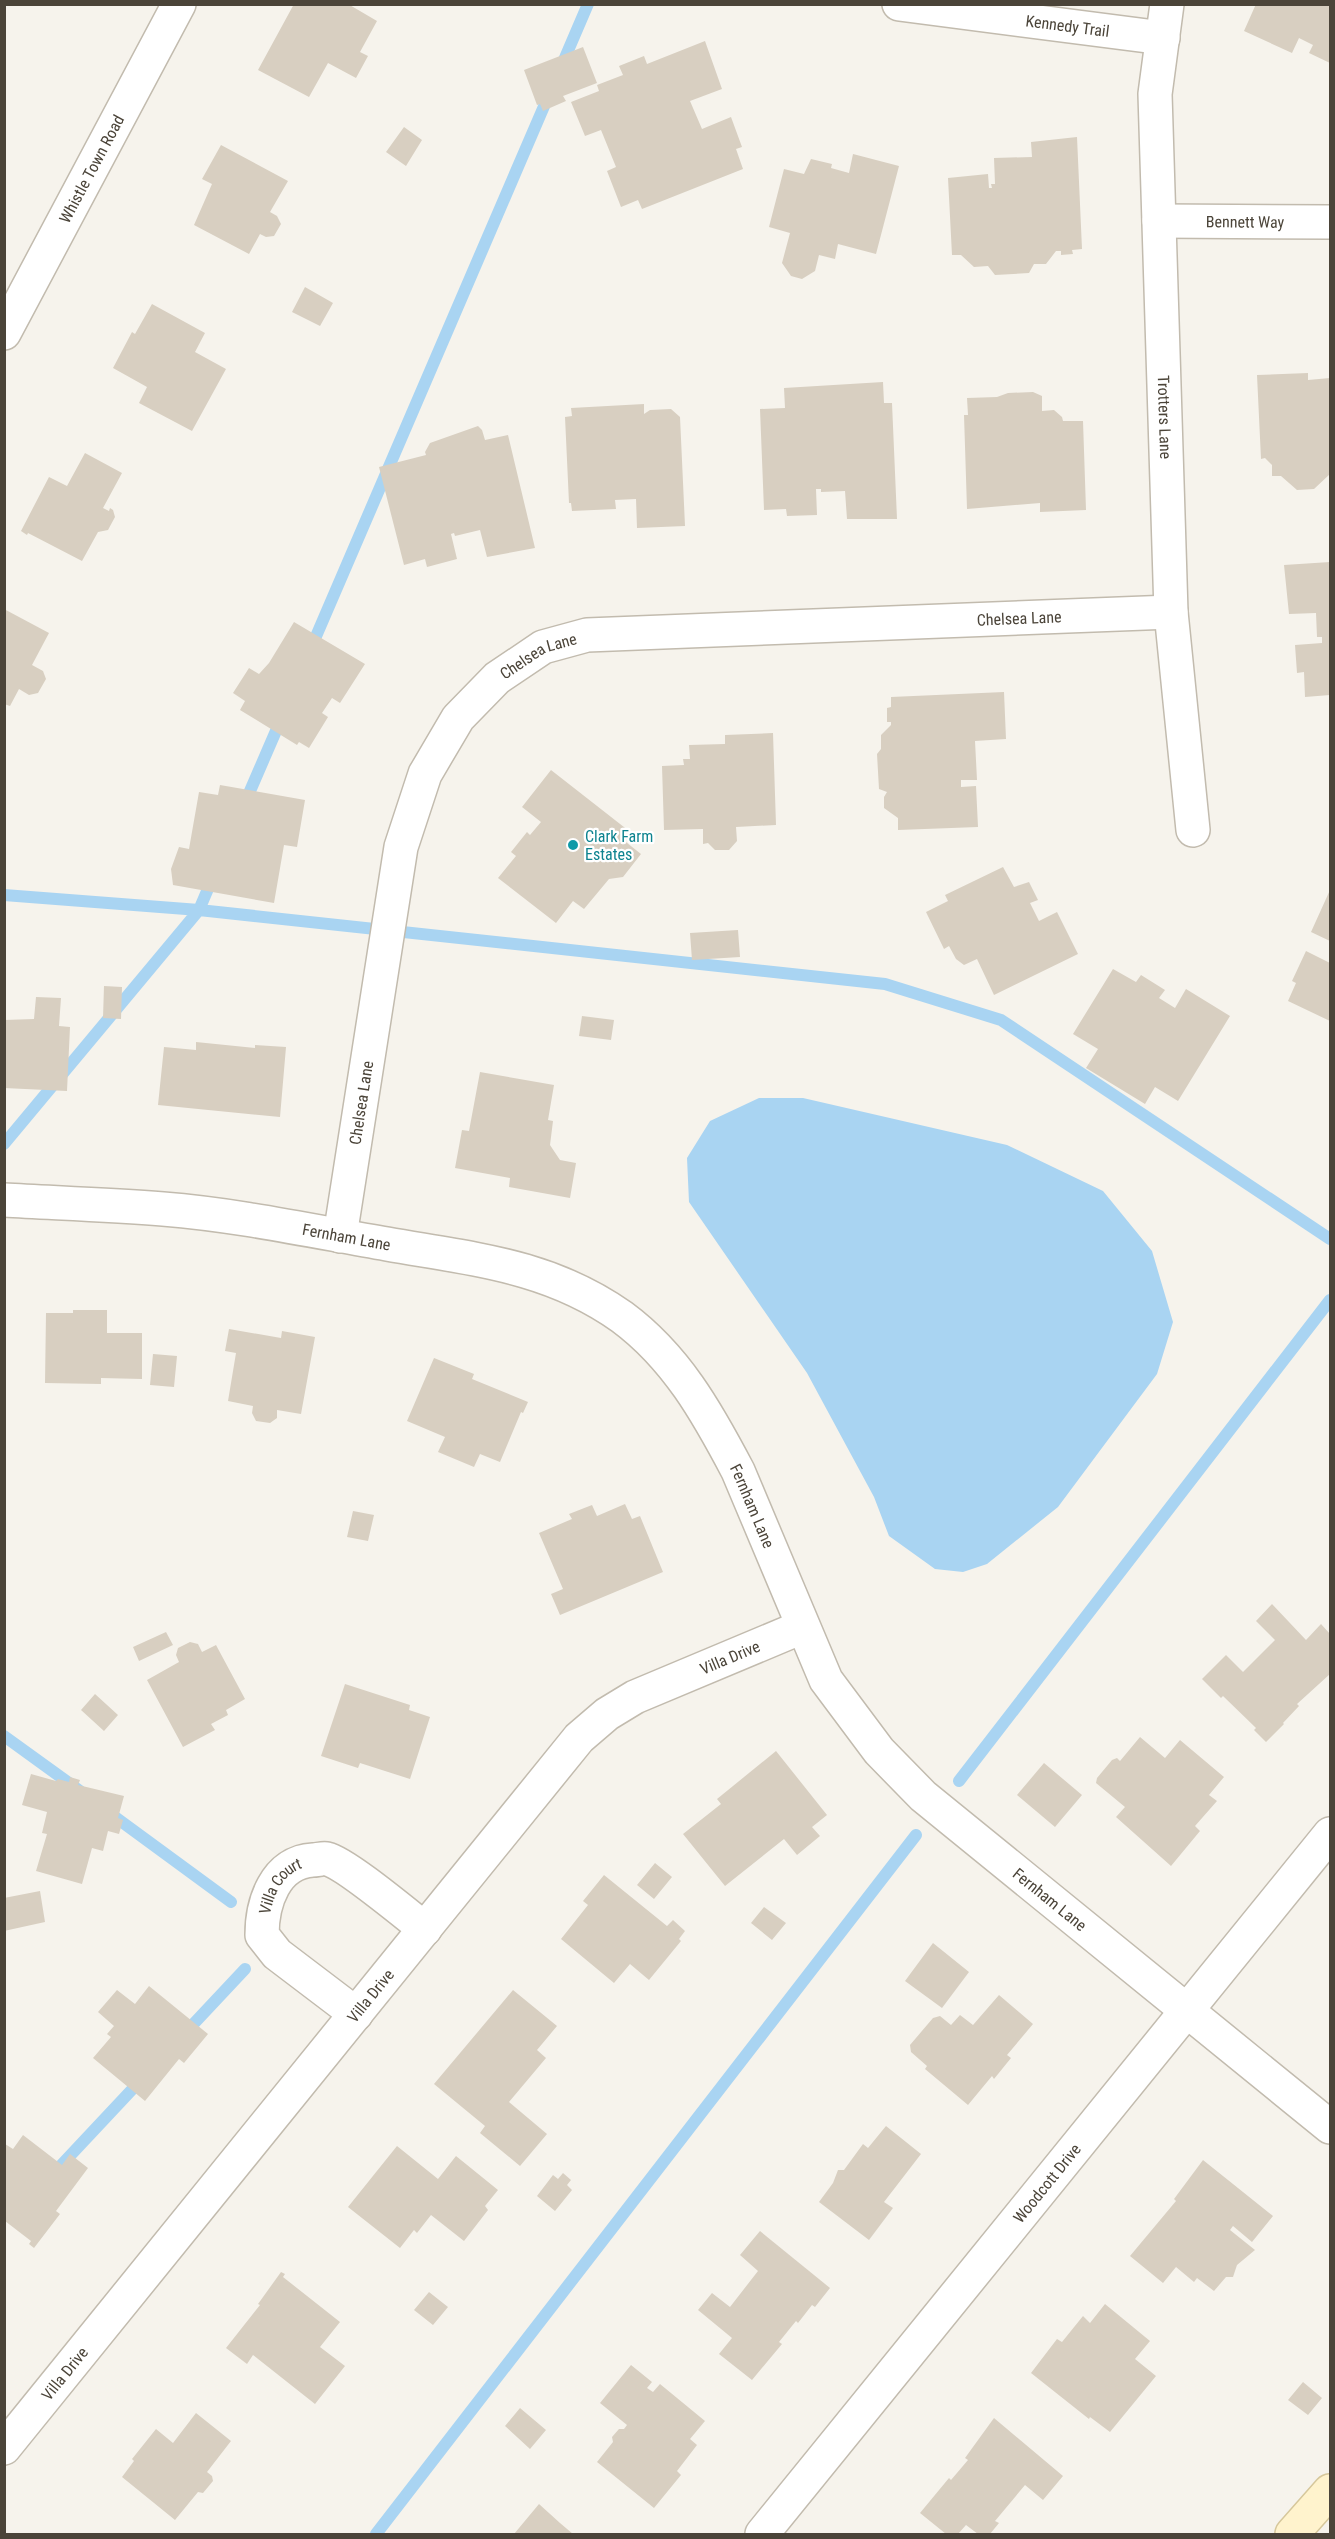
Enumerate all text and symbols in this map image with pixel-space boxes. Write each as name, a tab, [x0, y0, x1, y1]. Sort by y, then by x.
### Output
street label: Kennedy Trail	[1025, 11, 1111, 41]
street label: Whistle Town Road	[55, 112, 128, 226]
street label: Bennett Way	[1206, 212, 1285, 232]
street label: Trotters Lane	[1154, 375, 1175, 459]
street label: Chelsea Lane	[976, 607, 1062, 630]
street label: Chelsea Lane	[496, 629, 579, 683]
place label: Clark Farm Estates	[585, 827, 653, 864]
marker: Clark Farm Estates	[566, 838, 580, 852]
street label: Chelsea Lane	[345, 1059, 377, 1146]
street label: Fernham Lane	[301, 1220, 392, 1254]
street label: Fernham Lane	[726, 1461, 778, 1551]
street label: Villa Drive	[697, 1637, 763, 1679]
street label: Villa Court	[255, 1854, 304, 1916]
street label: Fernham Lane	[1009, 1864, 1090, 1935]
street label: Villa Drive	[343, 1965, 398, 2027]
street label: Woodcott Drive	[1009, 2140, 1085, 2227]
street label: Villa Drive	[38, 2343, 92, 2404]

